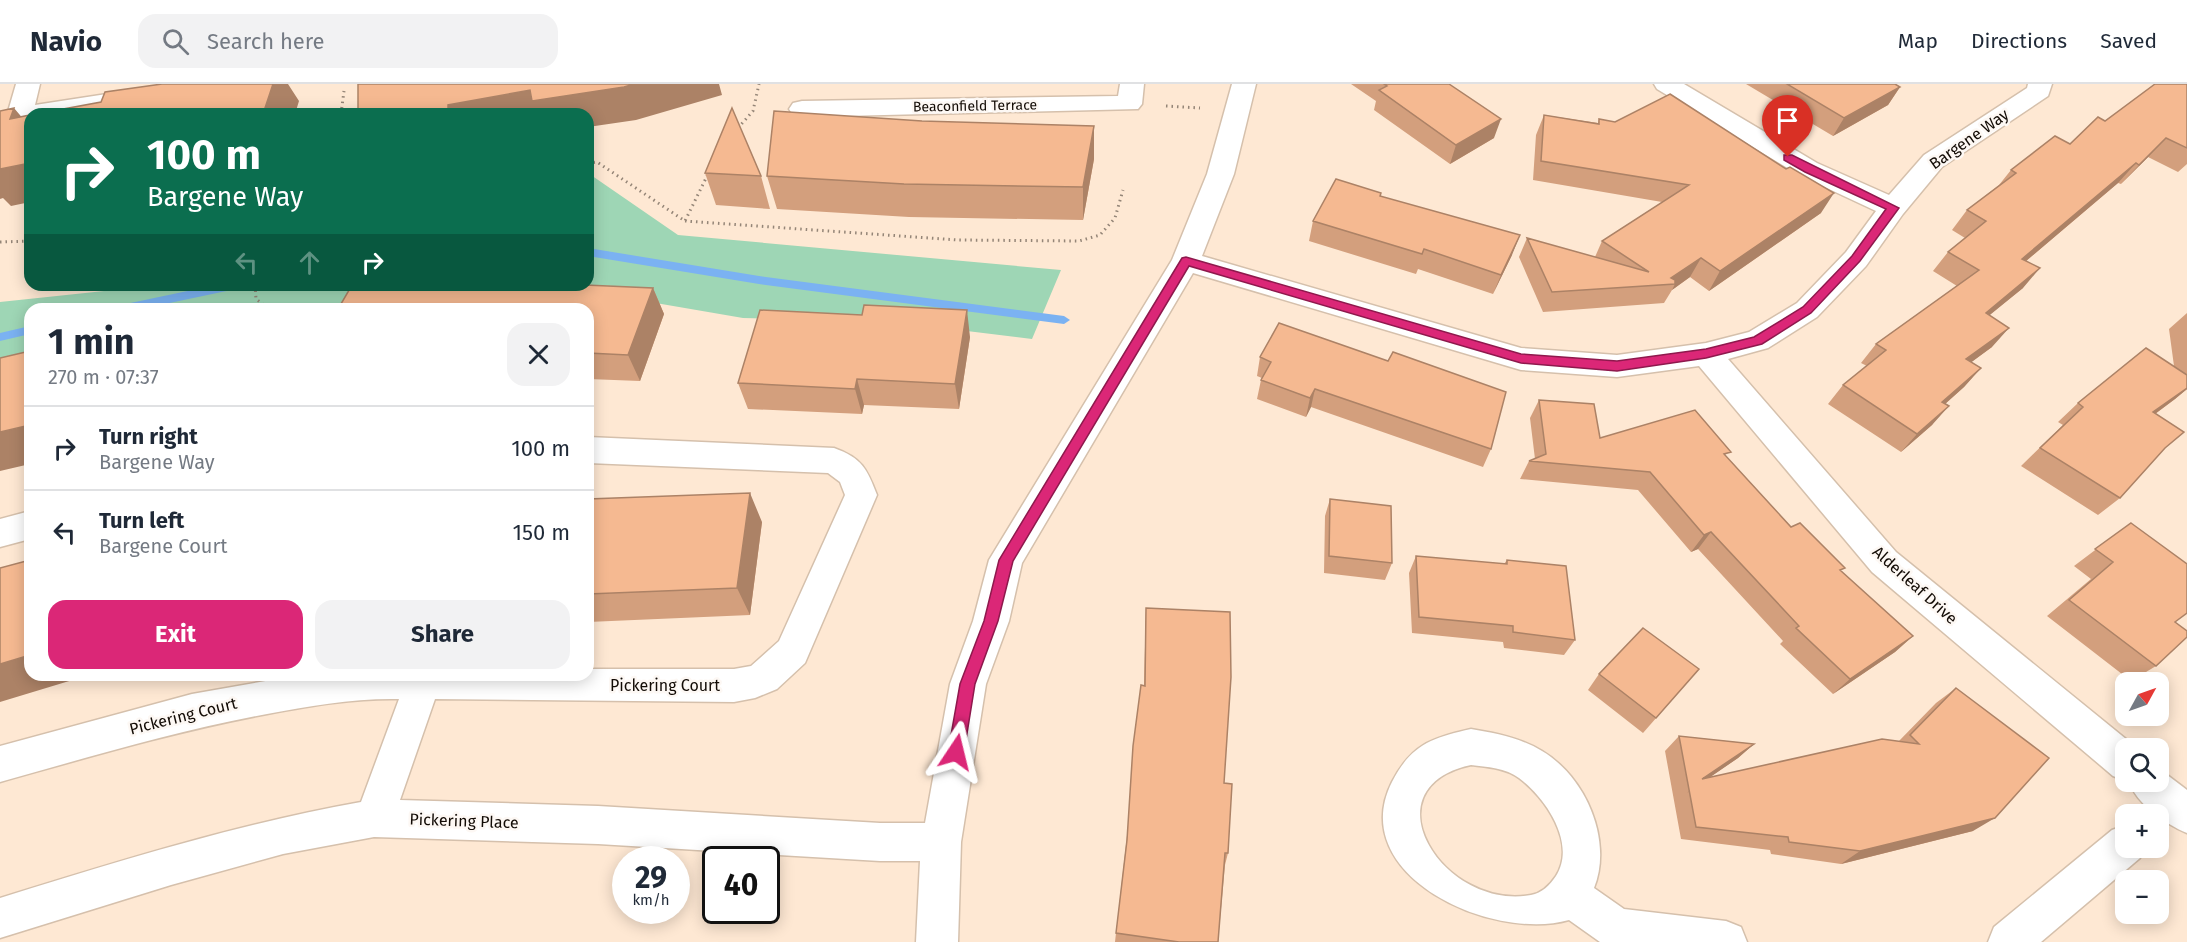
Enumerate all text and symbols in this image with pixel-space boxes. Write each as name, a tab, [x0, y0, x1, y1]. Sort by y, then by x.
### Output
search box	[138, 14, 558, 68]
text: Navio	[30, 25, 102, 58]
icon: search	[159, 25, 192, 58]
text: Search here	[207, 28, 325, 55]
text: Map	[1898, 28, 1938, 54]
text: Directions	[1971, 28, 2067, 54]
text: Saved	[2100, 28, 2157, 54]
pin	[1762, 95, 1813, 157]
street label: Beaconfield Terrace	[913, 96, 1037, 116]
icon: arrive	[1771, 104, 1804, 137]
street label: Bargene Way	[1926, 105, 2012, 173]
text: 100 m	[147, 130, 261, 180]
icon: right	[48, 132, 126, 210]
text: Bargene Way	[147, 181, 303, 213]
icon: left	[230, 246, 263, 279]
icon: ahead	[293, 246, 326, 279]
icon: right	[356, 246, 389, 279]
text: 1 min	[48, 320, 135, 364]
button: close	[507, 323, 570, 386]
text: 270 m · 07:37	[48, 365, 159, 389]
text: Turn right	[99, 423, 198, 450]
icon: right	[48, 432, 81, 465]
text: 100 m	[511, 435, 570, 462]
text: Bargene Way	[99, 450, 215, 474]
text: Turn left	[99, 507, 184, 534]
icon: left	[48, 516, 81, 549]
text: 150 m	[512, 519, 570, 546]
text: Bargene Court	[99, 534, 227, 558]
street label: Alderleaf Drive	[1869, 542, 1961, 628]
button: Exit	[48, 600, 303, 669]
button: Share	[315, 600, 570, 669]
north arrow	[2115, 672, 2169, 726]
map controls	[2115, 672, 2169, 924]
street label: Pickering Court	[610, 676, 720, 695]
street label: Pickering Court	[127, 693, 239, 739]
position arrow	[924, 720, 988, 784]
button: search	[2115, 738, 2169, 792]
button: +	[2115, 804, 2169, 858]
street label: Pickering Place	[409, 810, 519, 832]
speed limit sign: 40	[702, 846, 780, 924]
text: 29	[635, 860, 667, 896]
button: −	[2115, 870, 2169, 924]
text: km/h	[632, 891, 670, 909]

